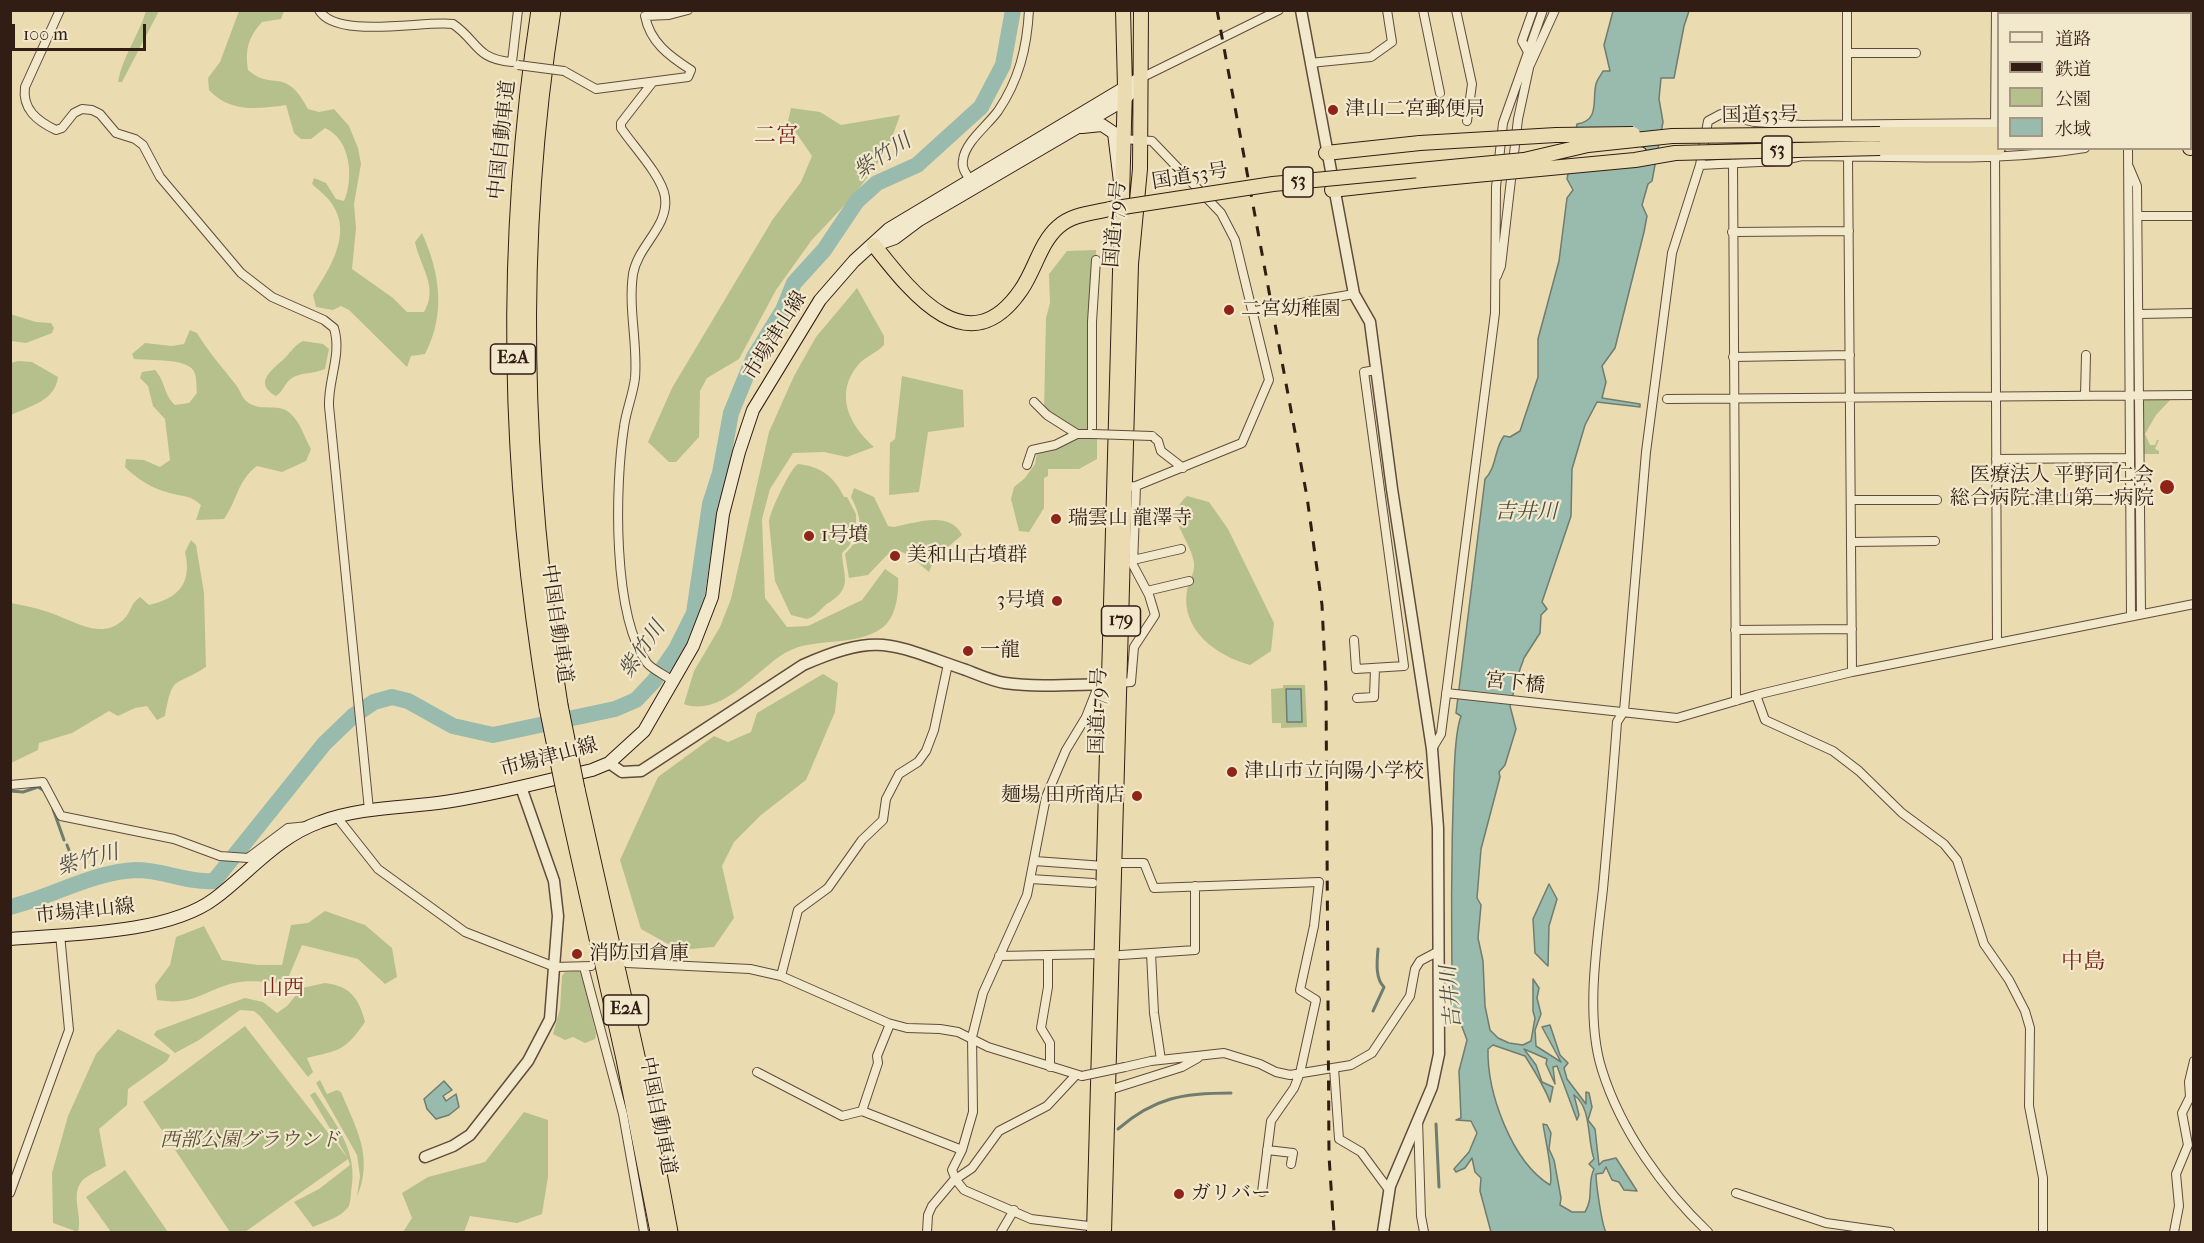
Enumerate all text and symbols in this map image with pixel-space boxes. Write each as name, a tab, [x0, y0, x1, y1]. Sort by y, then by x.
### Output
scale bar	[15, 12, 148, 50]
legend	[1997, 12, 2192, 150]
text: 100 m	[23, 24, 68, 45]
text: 道路	[2055, 29, 2091, 50]
text: 鉄道	[2055, 59, 2091, 80]
street label: 中国自動車道	[485, 79, 521, 201]
text: 公園	[2055, 89, 2091, 110]
place label: 津山二宮郵便局	[1345, 98, 1485, 122]
marker: 津山二宮郵便局	[1326, 103, 1340, 117]
street label: 国道53号	[1721, 103, 1799, 129]
text: 水域	[2055, 119, 2091, 140]
district label: 二宮	[754, 124, 798, 150]
water label: 紫竹川	[850, 129, 916, 185]
road number: 53	[1762, 136, 1792, 166]
street label: 国道53号	[1150, 159, 1230, 195]
road number: 53	[1283, 167, 1313, 197]
street label: 国道179号	[1100, 179, 1132, 269]
street label: 市場津山線	[739, 287, 813, 385]
place label: 二宮幼稚園	[1241, 298, 1341, 322]
marker: 二宮幼稚園	[1222, 303, 1236, 317]
road number: E2A	[490, 344, 536, 374]
place label: 医療法人 平野同仁会 総合病院 津山第一病院	[1950, 464, 2154, 511]
marker: 医療法人 平野同仁会 総合病院 津山第一病院	[2158, 478, 2176, 496]
water label: 吉井川	[1495, 500, 1557, 526]
place label: 瑞雲山 龍澤寺	[1068, 507, 1192, 531]
marker: 瑞雲山 龍澤寺	[1049, 512, 1063, 526]
place label: 1号墳	[821, 524, 868, 548]
marker: 1号墳	[802, 529, 816, 543]
place label: 美和山古墳群	[907, 544, 1027, 568]
marker: 美和山古墳群	[888, 549, 902, 563]
street label: 中国自動車道	[536, 563, 576, 685]
place label: 3号墳	[997, 589, 1045, 613]
marker: 3号墳	[1050, 594, 1064, 608]
road number: 179	[1102, 606, 1140, 636]
water label: 紫竹川	[615, 617, 671, 683]
place label: 一龍	[980, 639, 1020, 663]
marker: 一龍	[961, 644, 975, 658]
street label: 国道179号	[1085, 667, 1113, 755]
street label: 宮下橋	[1484, 669, 1546, 699]
street label: 市場津山線	[498, 733, 600, 783]
place label: 津山市立向陽小学校	[1244, 760, 1424, 784]
marker: 津山市立向陽小学校	[1225, 765, 1239, 779]
place label: 麺場 田所商店	[1001, 784, 1125, 808]
marker: 麺場 田所商店	[1130, 789, 1144, 803]
water label: 紫竹川	[54, 841, 122, 881]
street label: 市場津山線	[34, 895, 136, 929]
place label: 消防団倉庫	[589, 942, 689, 966]
marker: 消防団倉庫	[570, 947, 584, 961]
district label: 中島	[2061, 950, 2105, 976]
water label: 吉井川	[1437, 965, 1467, 1029]
district label: 山西	[262, 976, 304, 1002]
road number: E2A	[604, 995, 648, 1025]
street label: 中国自動車道	[634, 1055, 680, 1177]
park label: 西部公園グラウンド	[160, 1129, 340, 1153]
place label: ガリバー	[1191, 1182, 1271, 1206]
marker: ガリバー	[1172, 1187, 1186, 1201]

